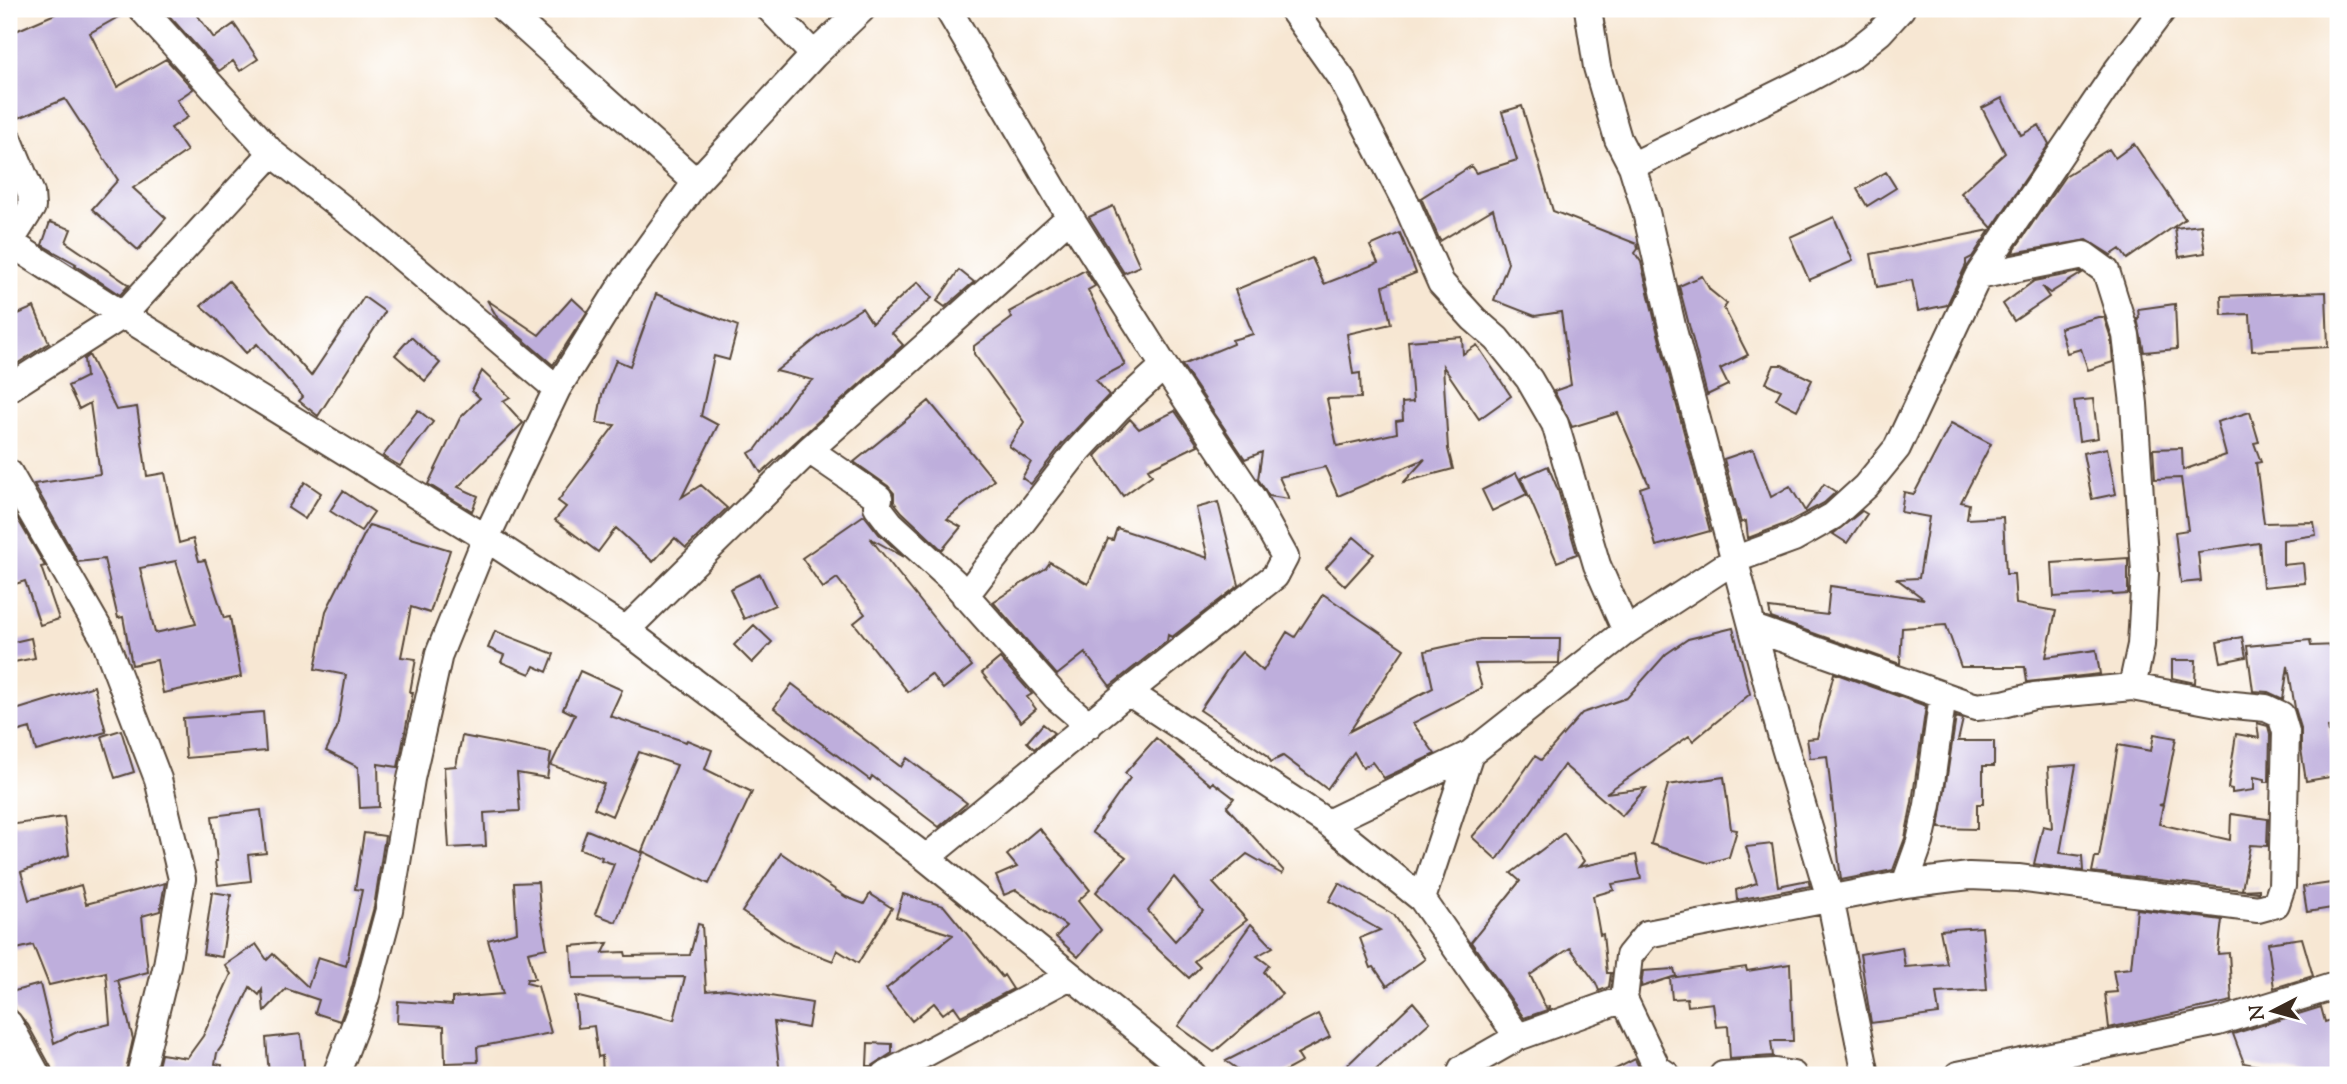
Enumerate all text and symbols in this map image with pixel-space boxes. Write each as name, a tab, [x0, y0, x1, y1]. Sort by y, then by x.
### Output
north arrow	[2238, 976, 2308, 1046]
text: N	[2244, 1004, 2273, 1021]

